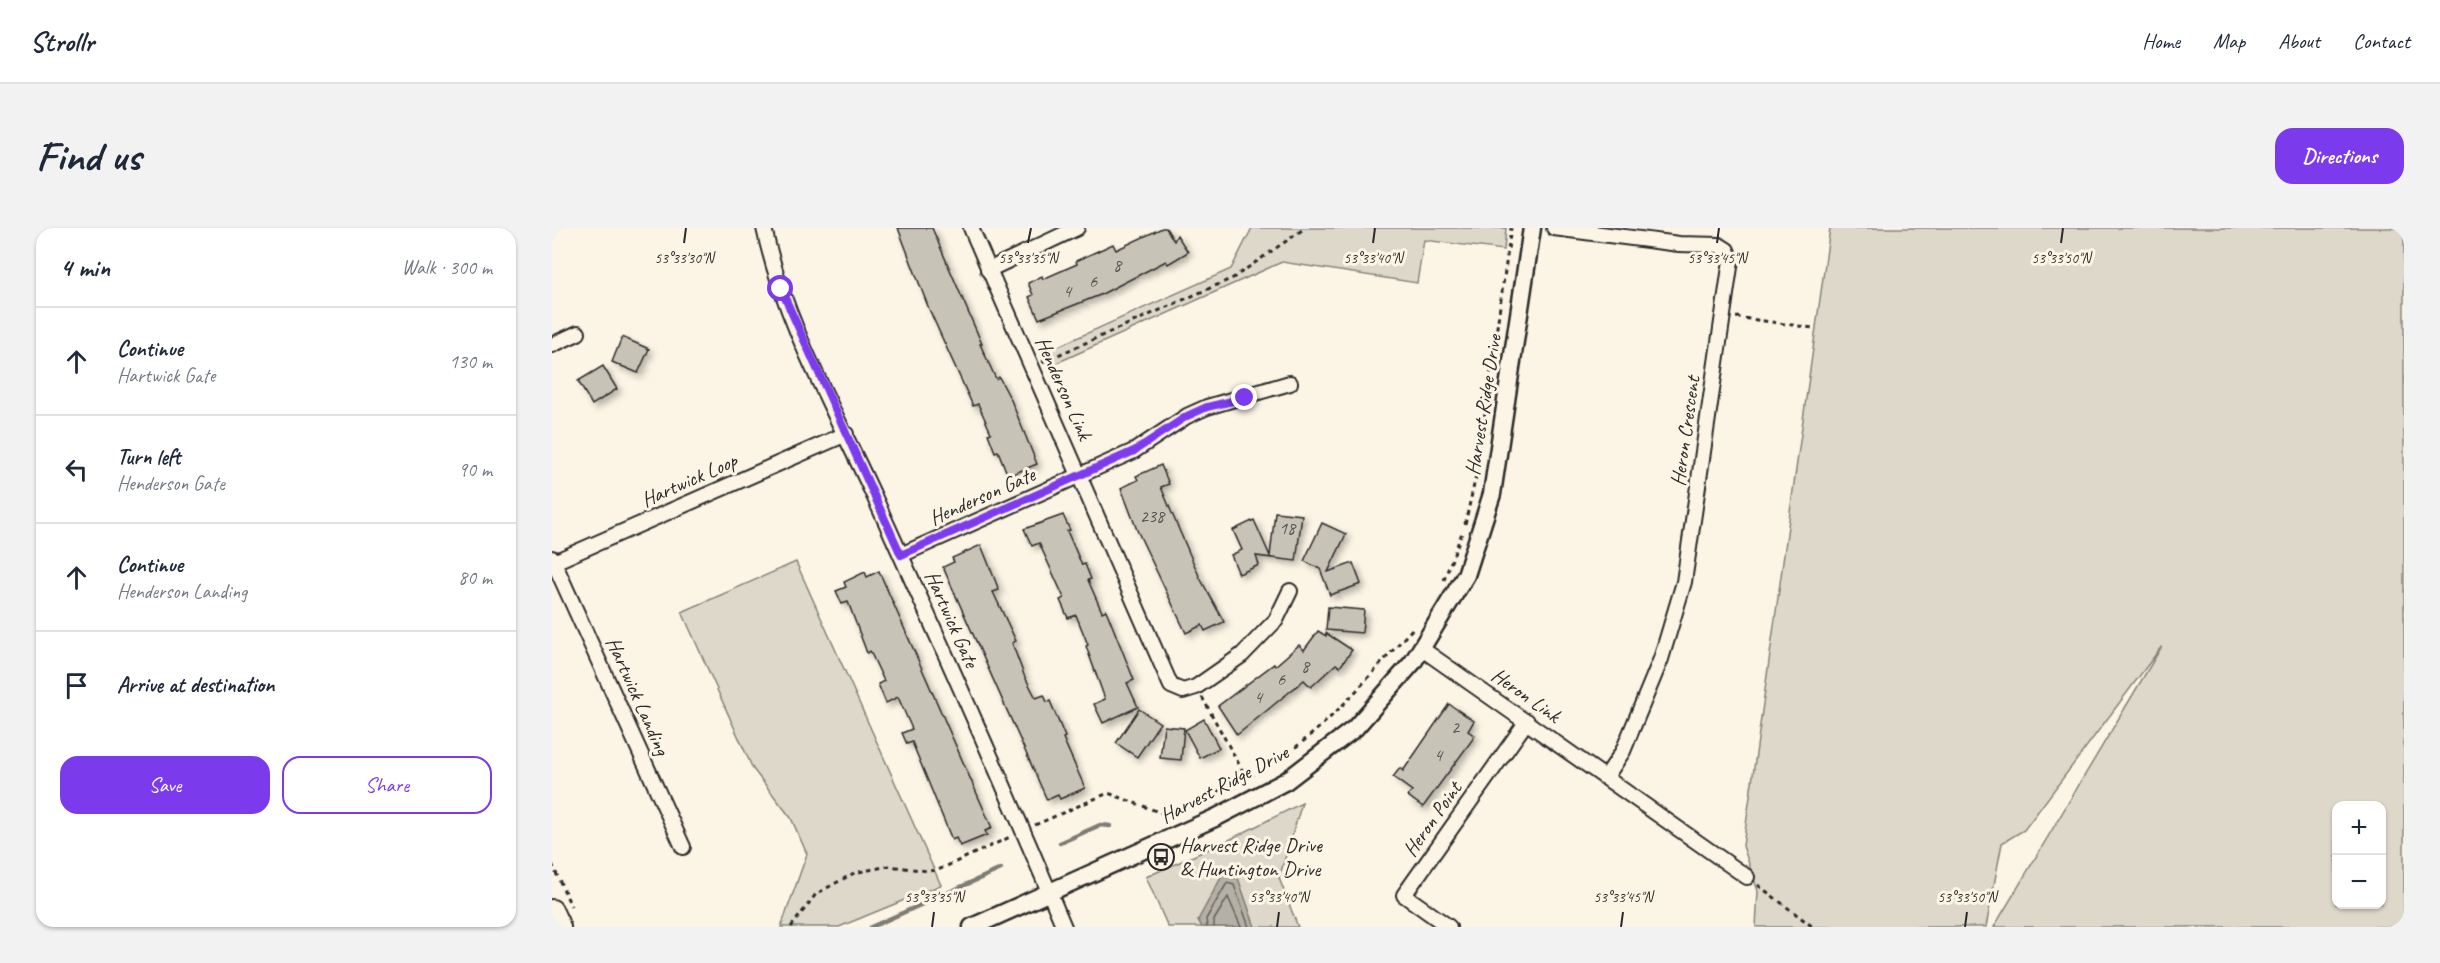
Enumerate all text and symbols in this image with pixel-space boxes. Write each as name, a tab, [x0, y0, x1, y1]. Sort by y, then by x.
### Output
text: Strollr	[30, 24, 94, 59]
text: Home	[2142, 28, 2180, 54]
text: Map	[2213, 28, 2245, 54]
text: About	[2278, 28, 2320, 54]
text: Contact	[2353, 28, 2410, 54]
button: Directions	[2275, 128, 2404, 184]
text: Find us	[36, 130, 141, 183]
text: 53°33'30"N	[654, 249, 717, 268]
text: 53°33'35"N	[998, 249, 1061, 268]
text: 53°33'40"N	[1343, 249, 1406, 268]
text: 53°33'45"N	[1687, 249, 1750, 268]
text: 53°33'50"N	[2031, 249, 2094, 268]
text: 4 min	[60, 251, 110, 284]
house number: 8	[1113, 254, 1123, 276]
text: Walk · 300 m	[402, 255, 492, 280]
house number: 6	[1089, 270, 1098, 292]
route start	[767, 275, 793, 301]
house number: 4	[1063, 280, 1073, 302]
street label: Henderson Link	[1030, 332, 1099, 446]
street label: Harvest Ridge Drive	[1459, 332, 1507, 477]
text: Continue	[117, 335, 183, 363]
icon: ahead	[60, 345, 93, 378]
text: 130 m	[449, 349, 492, 374]
text: Hartwick Gate	[117, 363, 215, 388]
street label: Heron Crescent	[1664, 372, 1706, 487]
route end	[1231, 384, 1257, 410]
text: Turn left	[117, 443, 181, 471]
street label: Hartwick Loop	[637, 447, 743, 513]
icon: left	[60, 453, 93, 486]
text: 90 m	[458, 457, 492, 482]
street label: Henderson Gate	[925, 461, 1040, 531]
text: Henderson Gate	[117, 471, 225, 496]
house number: 238	[1140, 505, 1166, 527]
house number: 18	[1279, 517, 1297, 539]
text: Continue	[117, 551, 183, 579]
icon: ahead	[60, 561, 93, 594]
text: 80 m	[458, 565, 492, 590]
street label: Hartwick Gate	[919, 567, 986, 673]
text: Henderson Landing	[117, 579, 247, 604]
street label: Hartwick Landing	[600, 633, 676, 761]
house number: 8	[1301, 655, 1311, 677]
street label: Heron Link	[1487, 662, 1567, 729]
house number: 6	[1277, 668, 1286, 690]
icon: arrive	[60, 669, 93, 702]
text: Arrive at destination	[117, 671, 274, 699]
house number: 4	[1254, 686, 1264, 708]
house number: 2	[1451, 716, 1461, 738]
street label: Harvest Ridge Drive	[1155, 739, 1294, 829]
house number: 4	[1434, 744, 1444, 766]
button: Save	[60, 756, 270, 814]
button: Share	[282, 756, 492, 814]
street label: Heron Point	[1397, 775, 1468, 861]
map controls	[2332, 801, 2386, 909]
button: +	[2332, 801, 2386, 855]
place label: Harvest Ridge Drive & Huntington Drive	[1180, 832, 1323, 882]
bus stop icon: Harvest Ridge Drive & Huntington Drive	[1146, 842, 1176, 872]
button: −	[2332, 855, 2386, 909]
text: 53°33'35"N	[904, 888, 967, 907]
text: 53°33'40"N	[1249, 888, 1312, 907]
text: 53°33'45"N	[1593, 888, 1656, 907]
text: 53°33'50"N	[1937, 888, 2000, 907]

